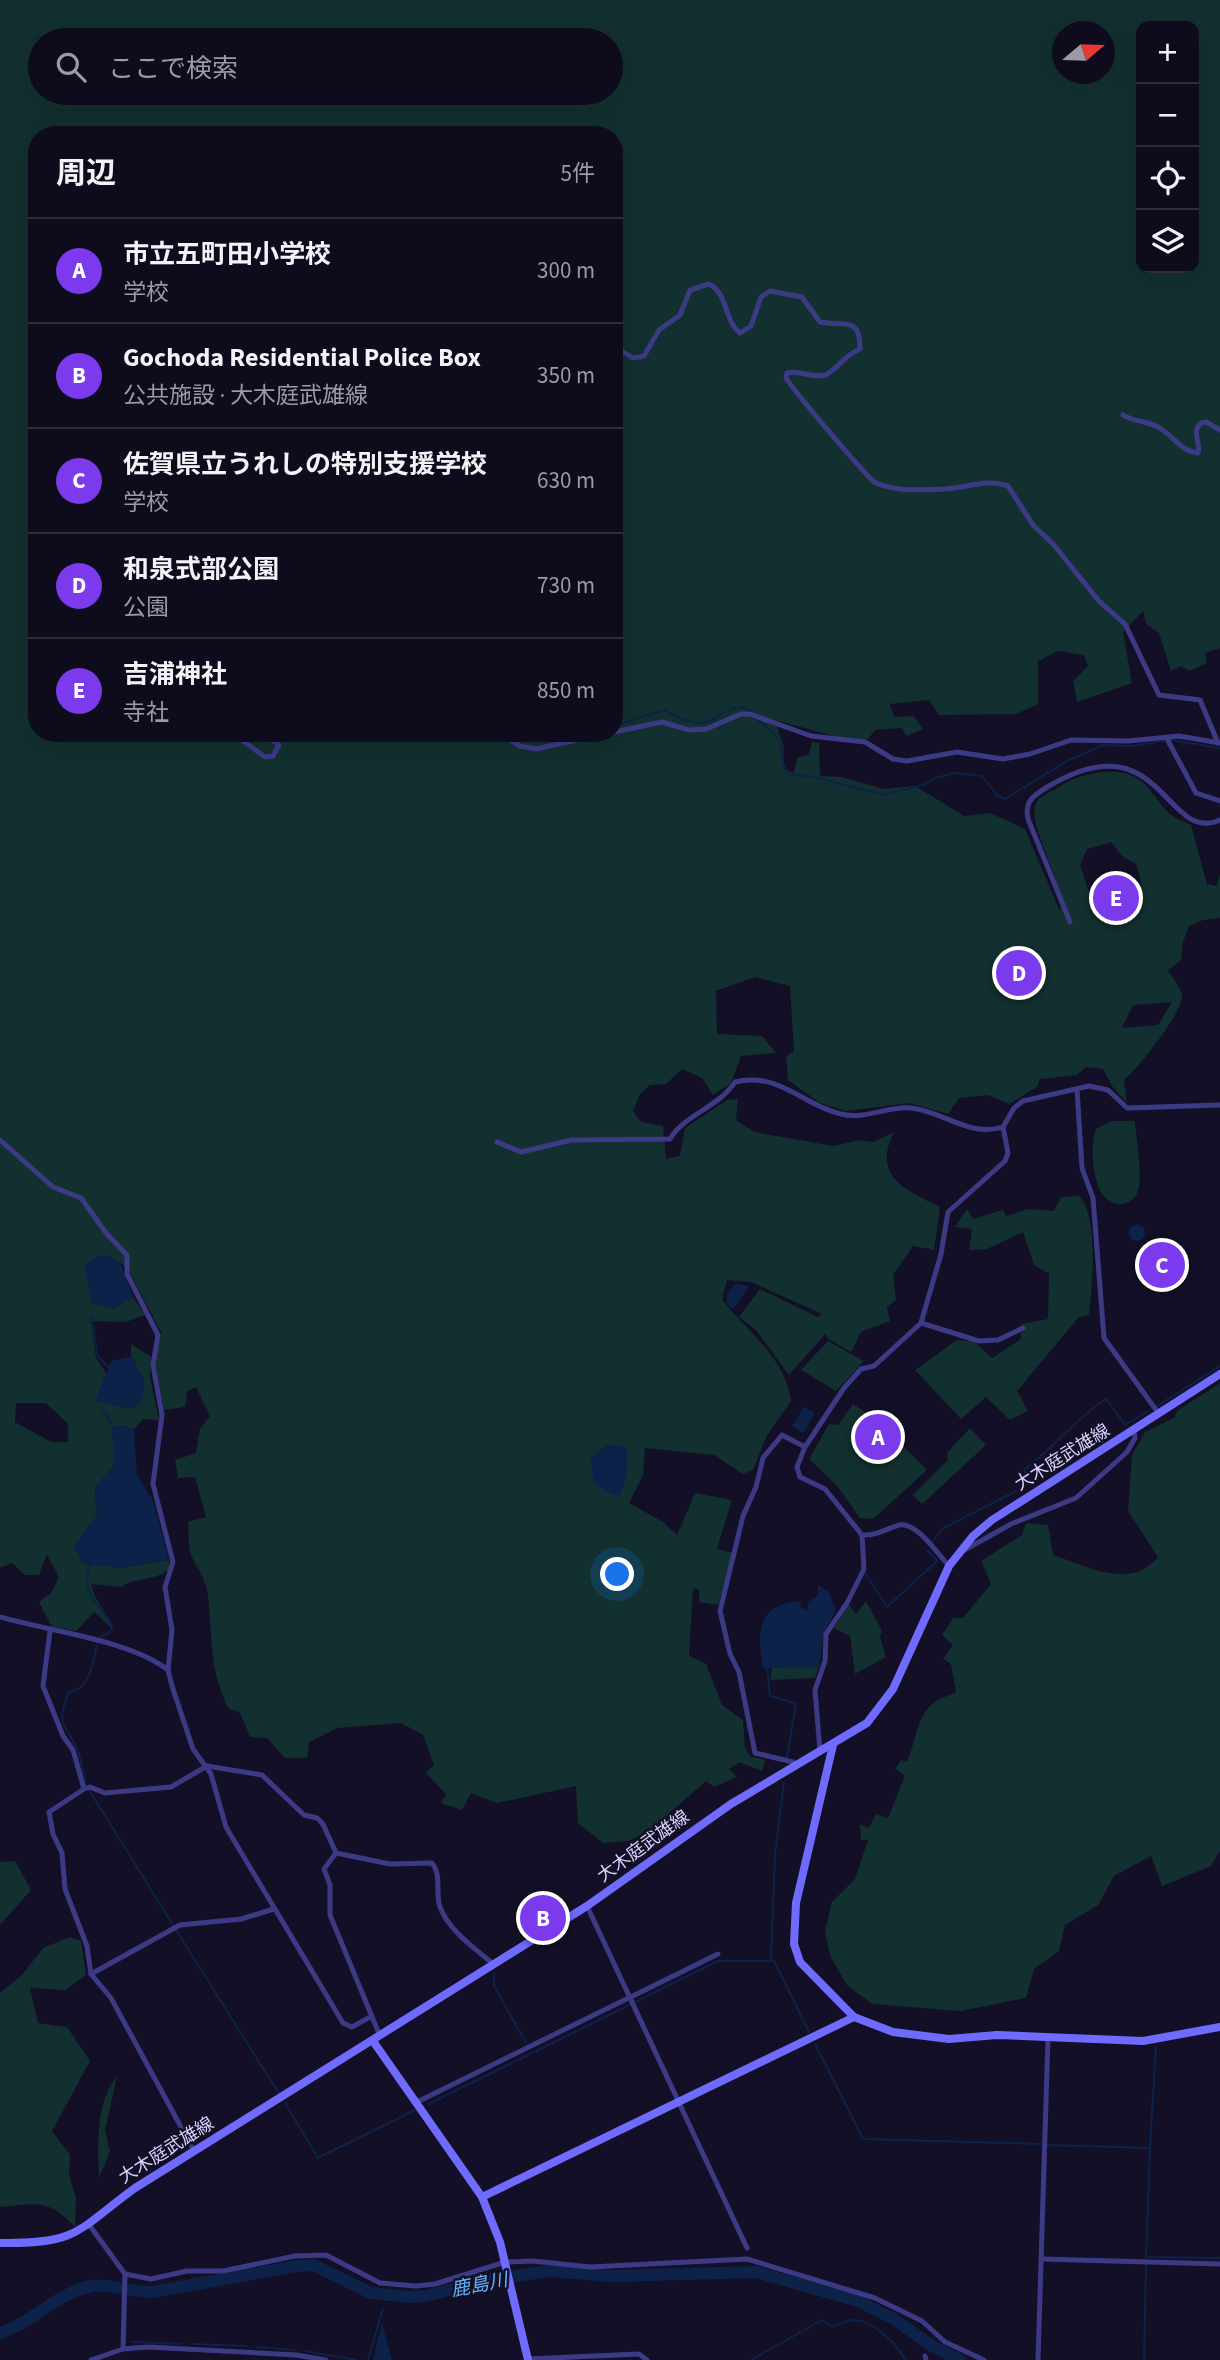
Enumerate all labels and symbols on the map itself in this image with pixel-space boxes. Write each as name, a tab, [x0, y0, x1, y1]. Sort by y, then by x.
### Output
north arrow	[1052, 21, 1115, 84]
pin: E	[1093, 872, 1139, 924]
pin: D	[996, 947, 1042, 999]
pin: C	[1139, 1239, 1185, 1291]
pin: A	[855, 1411, 901, 1463]
street label: 大木庭武雄線	[1010, 1418, 1115, 1497]
your location	[600, 1557, 634, 1591]
street label: 大木庭武雄線	[592, 1805, 694, 1888]
pin: B	[520, 1892, 566, 1944]
street label: 大木庭武雄線	[114, 2111, 219, 2190]
water label: 鹿島川	[449, 2266, 512, 2304]

